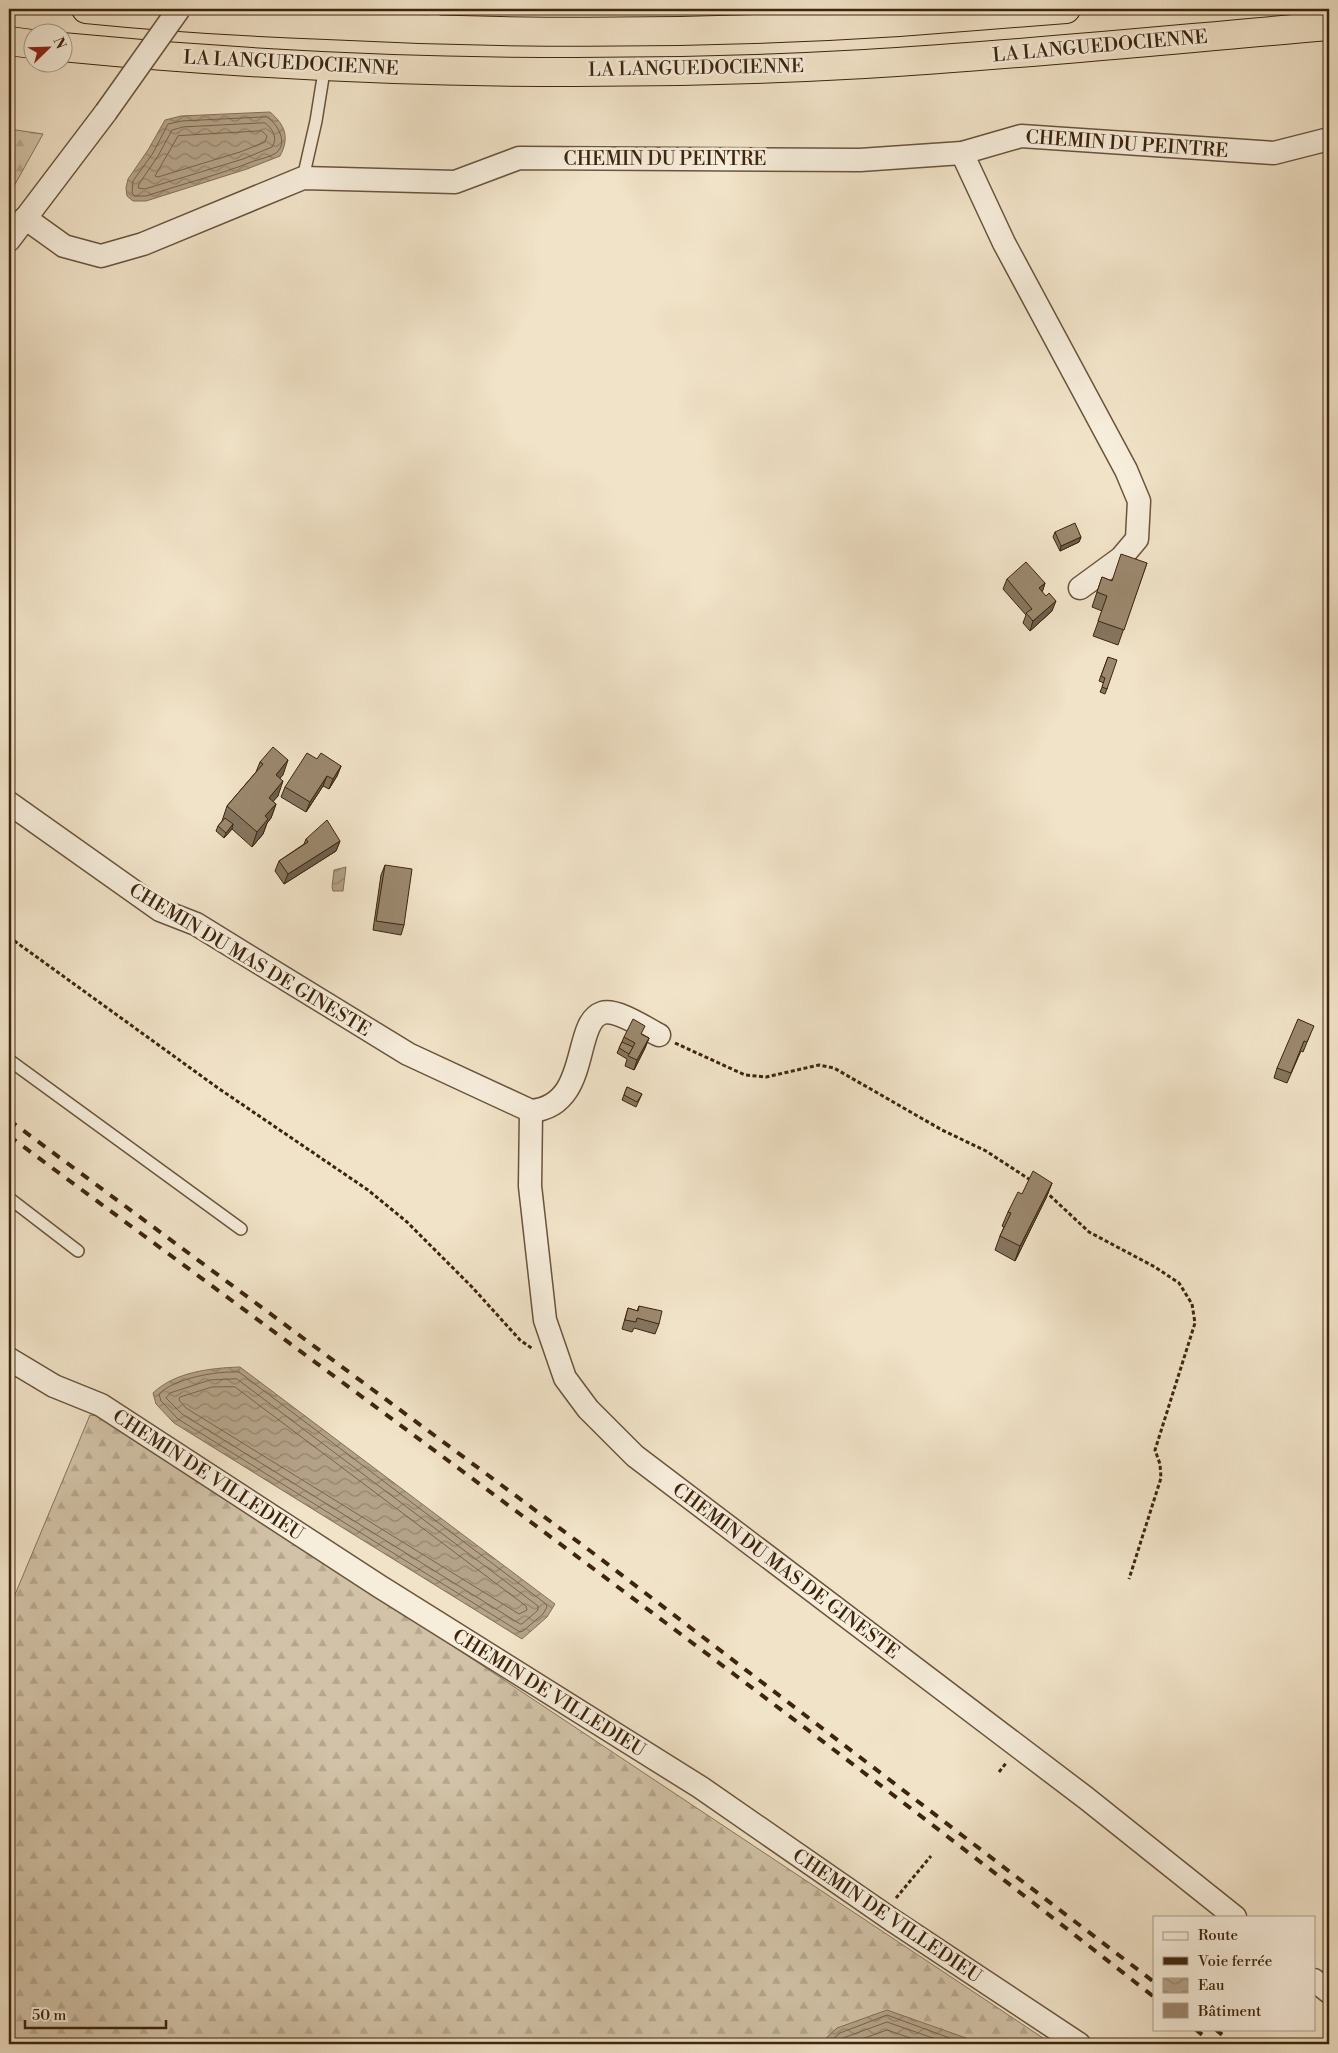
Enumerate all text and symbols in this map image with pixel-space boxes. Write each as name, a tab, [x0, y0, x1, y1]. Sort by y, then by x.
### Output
north arrow	[22, 22, 72, 72]
street label: LA LANGUEDOCIENNE	[991, 25, 1209, 67]
text: N	[49, 35, 69, 52]
street label: LA LANGUEDOCIENNE	[183, 45, 399, 81]
street label: LA LANGUEDOCIENNE	[588, 54, 804, 82]
street label: CHEMIN DU PEINTRE	[1025, 125, 1229, 163]
street label: CHEMIN DU PEINTRE	[564, 147, 766, 171]
street label: CHEMIN DU MAS DE GINESTE	[125, 878, 375, 1042]
street label: CHEMIN DE VILLEDIEU	[108, 1404, 308, 1546]
street label: CHEMIN DU MAS DE GINESTE	[668, 1478, 904, 1664]
street label: CHEMIN DE VILLEDIEU	[448, 1624, 650, 1762]
street label: CHEMIN DE VILLEDIEU	[788, 1844, 986, 1988]
legend	[1153, 1916, 1316, 2030]
text: Route	[1198, 1926, 1238, 1945]
text: Voie ferrée	[1197, 1952, 1272, 1971]
text: Eau	[1198, 1976, 1225, 1995]
scale bar	[25, 1998, 166, 2030]
text: Bâtiment	[1197, 2002, 1262, 2021]
text: 50 m	[32, 2006, 66, 2025]

